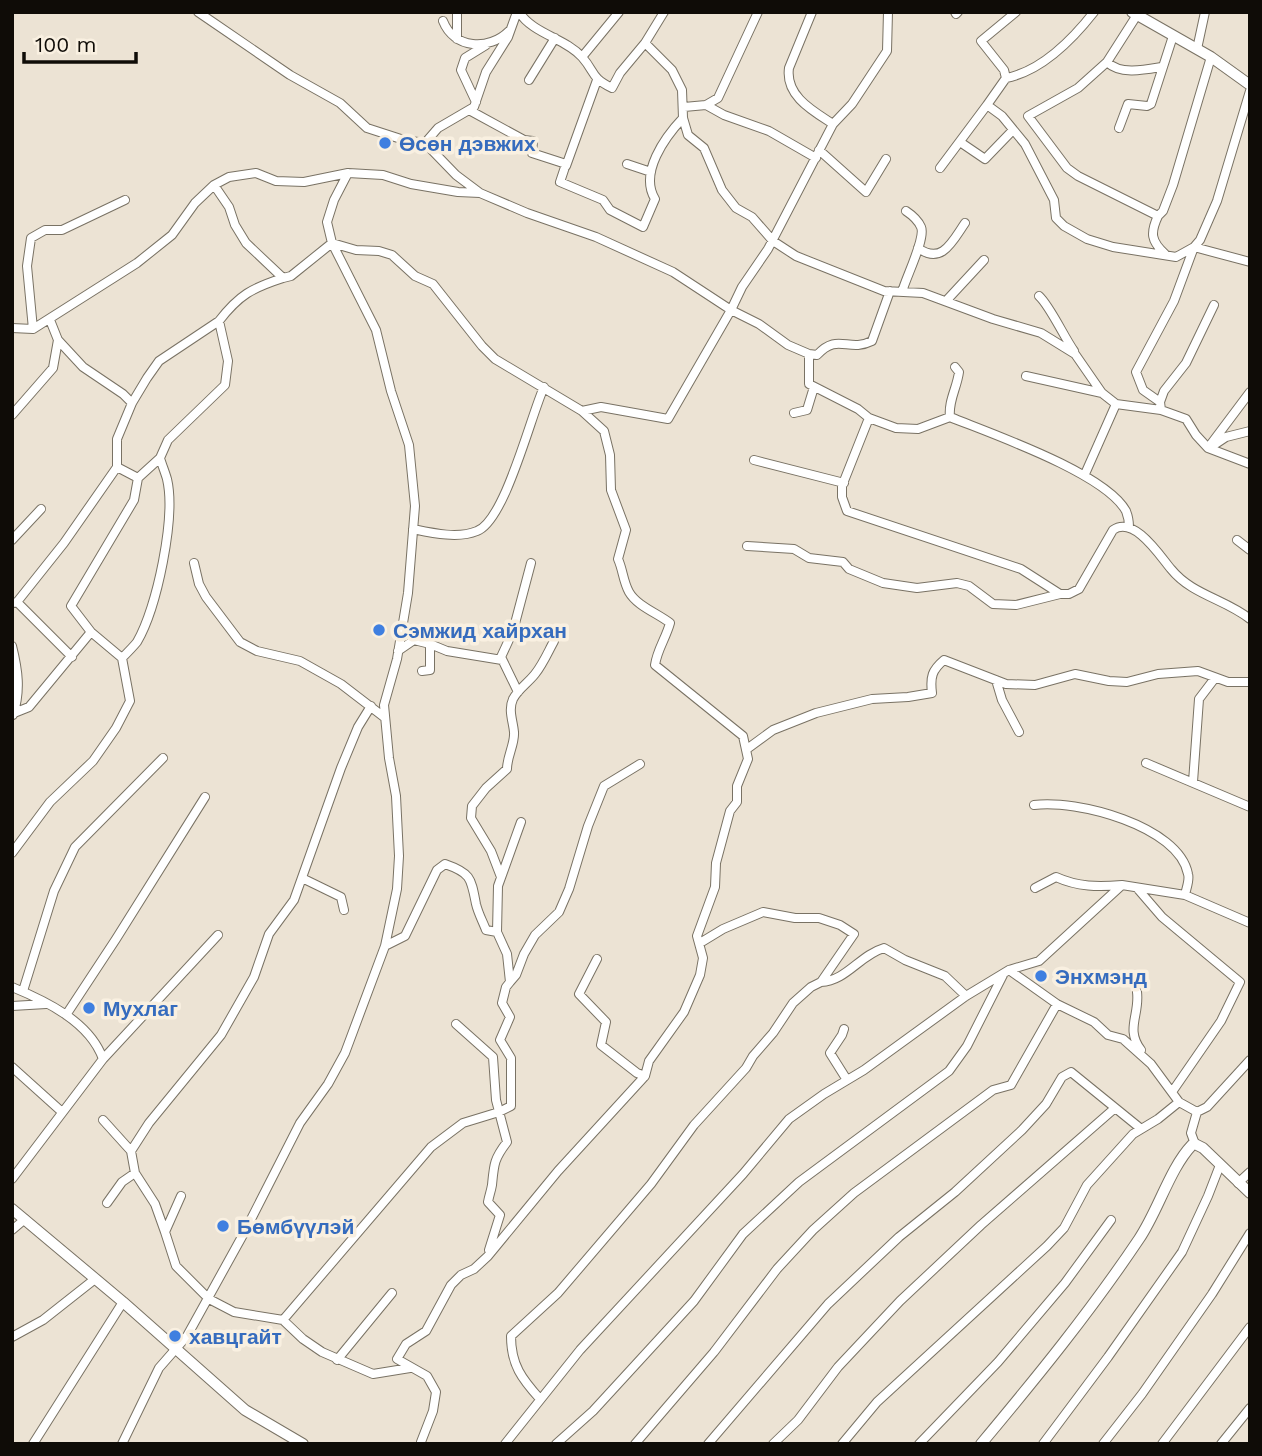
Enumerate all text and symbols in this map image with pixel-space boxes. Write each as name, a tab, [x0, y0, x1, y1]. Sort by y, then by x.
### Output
scale bar	[24, 21, 136, 65]
text: 100 m	[35, 32, 97, 57]
place label: Өсөн дэвжих	[399, 131, 536, 156]
marker: Өсөн дэвжих	[377, 135, 393, 151]
place label: Сэмжид хайрхан	[393, 618, 567, 643]
marker: Сэмжид хайрхан	[371, 622, 387, 638]
place label: Энхмэнд	[1055, 964, 1147, 989]
marker: Энхмэнд	[1033, 968, 1049, 984]
place label: Мухлаг	[103, 996, 178, 1021]
marker: Мухлаг	[81, 1000, 97, 1016]
place label: Бөмбүүлэй	[237, 1214, 354, 1239]
marker: Бөмбүүлэй	[215, 1218, 231, 1234]
place label: хавцгайт	[189, 1324, 282, 1349]
marker: хавцгайт	[167, 1328, 183, 1344]

